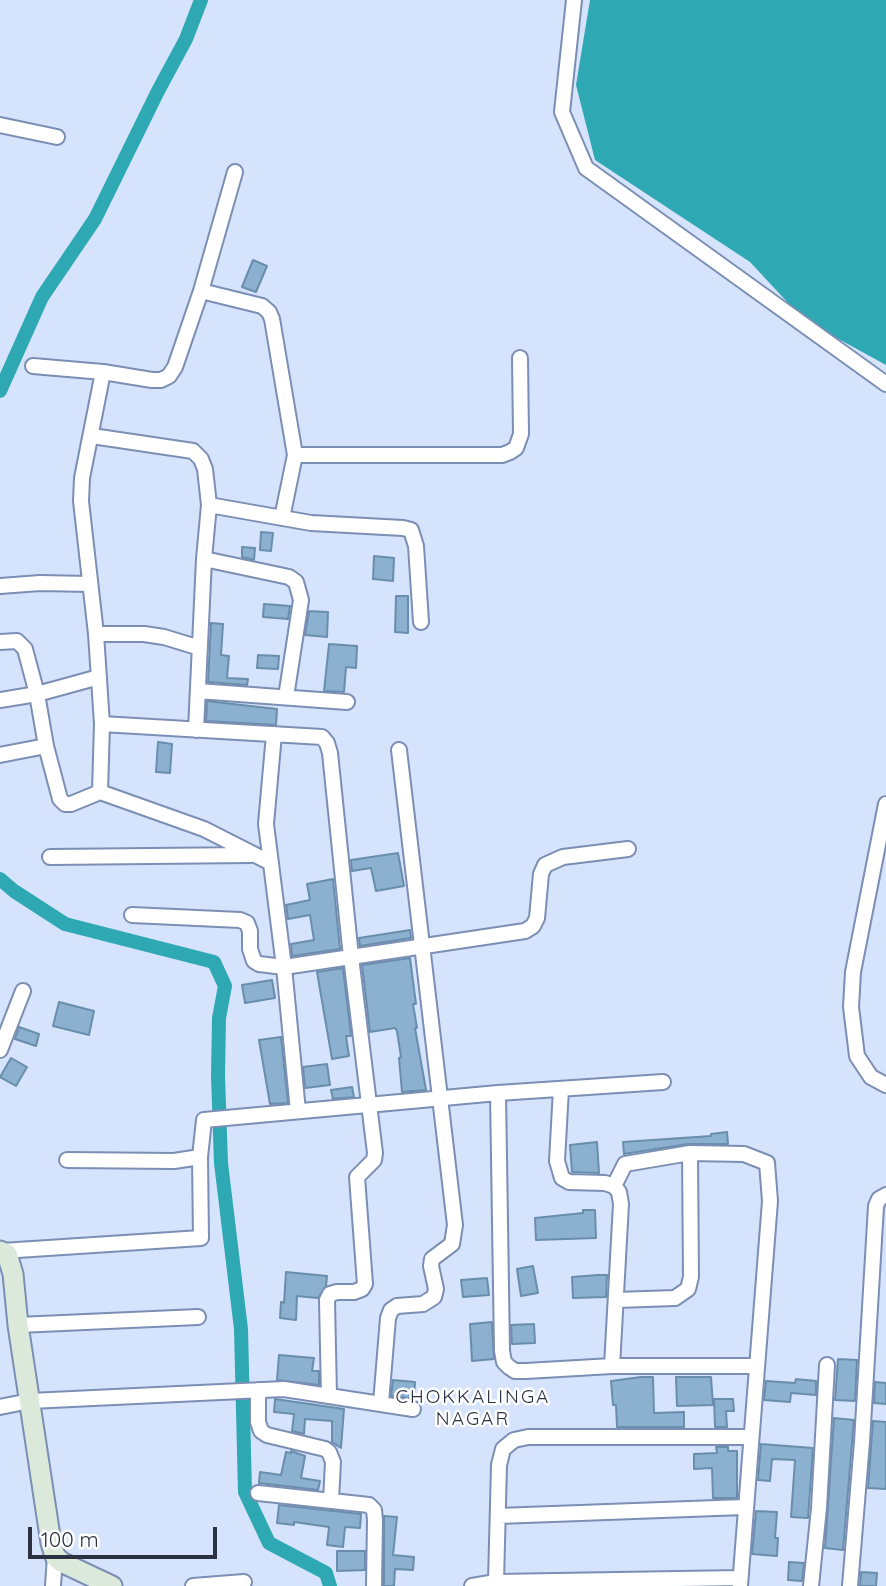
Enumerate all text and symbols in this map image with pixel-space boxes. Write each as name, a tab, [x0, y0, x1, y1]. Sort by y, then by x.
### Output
district label: CHOKKALINGA NAGAR	[397, 1386, 549, 1430]
scale bar	[32, 1512, 220, 1556]
text: 100 m	[41, 1526, 99, 1552]

